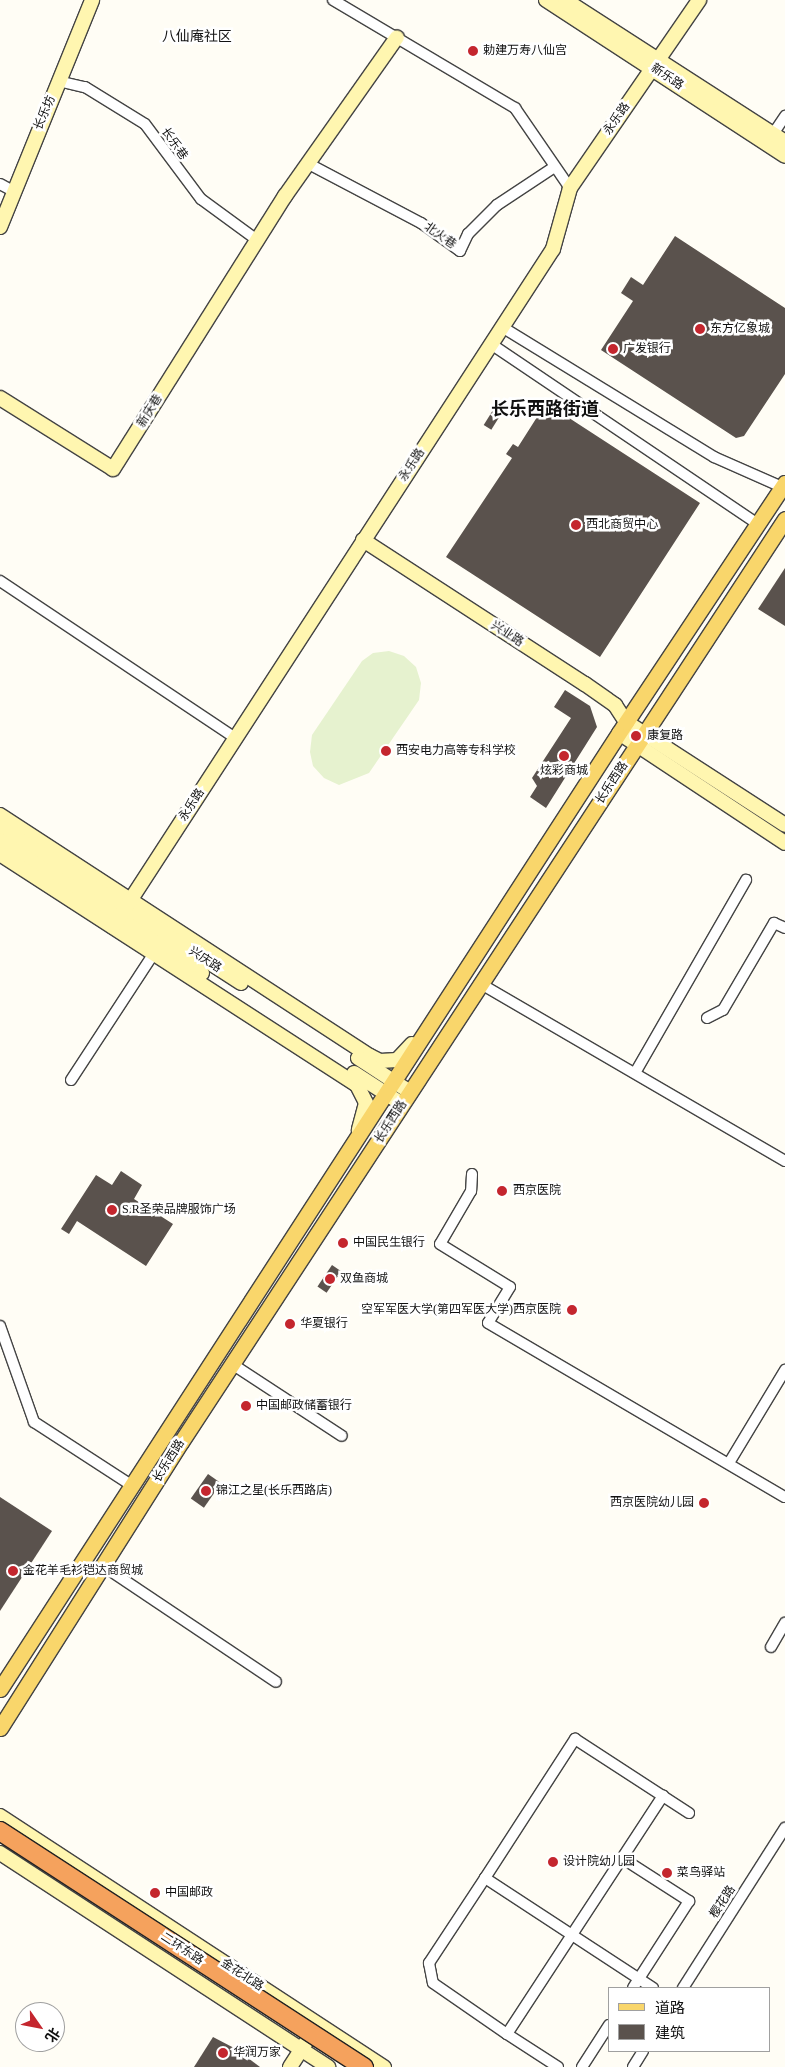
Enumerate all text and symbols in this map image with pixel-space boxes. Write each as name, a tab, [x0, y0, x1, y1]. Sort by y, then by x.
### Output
district label: 八仙庵社区	[162, 29, 232, 45]
place label: 勅建万寿八仙宫	[483, 44, 567, 58]
marker: 勅建万寿八仙宫	[467, 45, 479, 57]
street label: 新乐路	[648, 61, 686, 93]
street label: 长乐坊	[31, 94, 59, 132]
street label: 永乐路	[601, 100, 633, 138]
street label: 长乐巷	[158, 125, 190, 163]
street label: 北火巷	[421, 220, 459, 252]
place label: 东方亿象城	[710, 322, 770, 336]
marker: 东方亿象城	[694, 323, 706, 335]
place label: 广发银行	[623, 342, 671, 356]
marker: 广发银行	[607, 343, 619, 355]
street label: 新庆巷	[134, 392, 166, 430]
district label: 长乐西路街道	[491, 398, 599, 420]
street label: 永乐路	[396, 446, 428, 484]
place label: 西北商贸中心	[586, 518, 658, 532]
marker: 西北商贸中心	[570, 519, 582, 531]
street label: 兴业路	[488, 618, 526, 650]
marker: 康复路	[629, 729, 643, 743]
place label: 康复路	[647, 729, 683, 743]
place label: 西安电力高等专科学校	[396, 744, 516, 758]
marker: 西安电力高等专科学校	[380, 745, 392, 757]
marker: 炫彩商城	[558, 750, 570, 762]
street label: 长乐西路	[593, 759, 631, 807]
place label: 炫彩商城	[540, 764, 588, 778]
street label: 永乐路	[176, 786, 208, 824]
street label: 兴庆路	[186, 944, 224, 976]
street label: 长乐西路	[372, 1098, 410, 1146]
marker: 西京医院	[495, 1184, 509, 1198]
place label: 西京医院	[513, 1184, 561, 1198]
place label: S.R圣荣品牌服饰广场	[122, 1203, 236, 1217]
marker: S.R圣荣品牌服饰广场	[106, 1204, 118, 1216]
place label: 中国民生银行	[353, 1236, 425, 1250]
marker: 中国民生银行	[337, 1237, 349, 1249]
place label: 双鱼商城	[340, 1272, 388, 1286]
marker: 双鱼商城	[324, 1273, 336, 1285]
place label: 空军军医大学(第四军医大学)西京医院	[361, 1303, 561, 1317]
marker: 空军军医大学(第四军医大学)西京医院	[565, 1303, 579, 1317]
place label: 华夏银行	[300, 1317, 348, 1331]
marker: 华夏银行	[284, 1318, 296, 1330]
place label: 中国邮政储蓄银行	[256, 1399, 352, 1413]
marker: 中国邮政储蓄银行	[240, 1400, 252, 1412]
street label: 长乐西路	[150, 1437, 188, 1485]
place label: 锦江之星(长乐西路店)	[216, 1484, 332, 1498]
marker: 锦江之星(长乐西路店)	[200, 1485, 212, 1497]
place label: 西京医院幼儿园	[610, 1496, 694, 1510]
marker: 西京医院幼儿园	[698, 1497, 710, 1509]
place label: 金花羊毛衫铠达商贸城	[23, 1564, 143, 1578]
marker: 金花羊毛衫铠达商贸城	[7, 1565, 19, 1577]
place label: 设计院幼儿园	[563, 1855, 635, 1869]
marker: 设计院幼儿园	[547, 1856, 559, 1868]
place label: 菜鸟驿站	[677, 1866, 725, 1880]
marker: 菜鸟驿站	[661, 1867, 673, 1879]
street label: 樱花路	[707, 1883, 739, 1921]
place label: 中国邮政	[165, 1886, 213, 1900]
marker: 中国邮政	[149, 1887, 161, 1899]
street label: 二环东路	[158, 1930, 206, 1968]
street label: 金花北路	[218, 1956, 266, 1994]
legend	[608, 1987, 770, 2052]
text: 道路	[655, 2000, 685, 2016]
north arrow	[15, 2002, 65, 2052]
text: 北	[42, 2025, 62, 2045]
text: 建筑	[655, 2025, 685, 2041]
place label: 华润万家	[233, 2046, 281, 2060]
marker: 华润万家	[217, 2047, 229, 2059]

